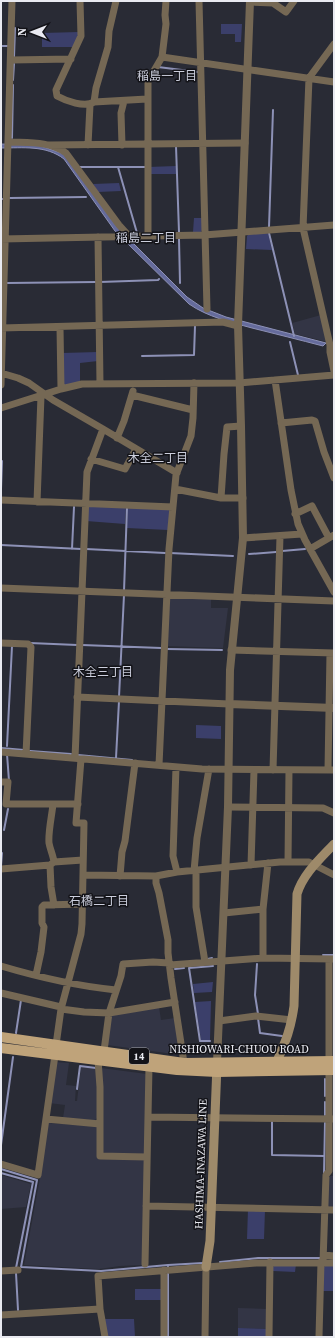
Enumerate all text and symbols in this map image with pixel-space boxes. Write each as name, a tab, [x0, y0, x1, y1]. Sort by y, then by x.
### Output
north arrow	[12, 12, 52, 52]
text: N	[15, 28, 30, 36]
district label: 稲島一丁目	[137, 68, 197, 84]
district label: 稲島二丁目	[116, 230, 176, 246]
district label: 木全二丁目	[128, 450, 188, 466]
district label: 木全三丁目	[73, 664, 133, 680]
district label: 石橋二丁目	[69, 893, 129, 909]
street label: NISHIOWARI-CHUOU ROAD	[169, 1042, 309, 1057]
road number: 14	[129, 1048, 149, 1064]
street label: HASHIMA-INAZAWA LINE	[191, 1098, 211, 1229]

